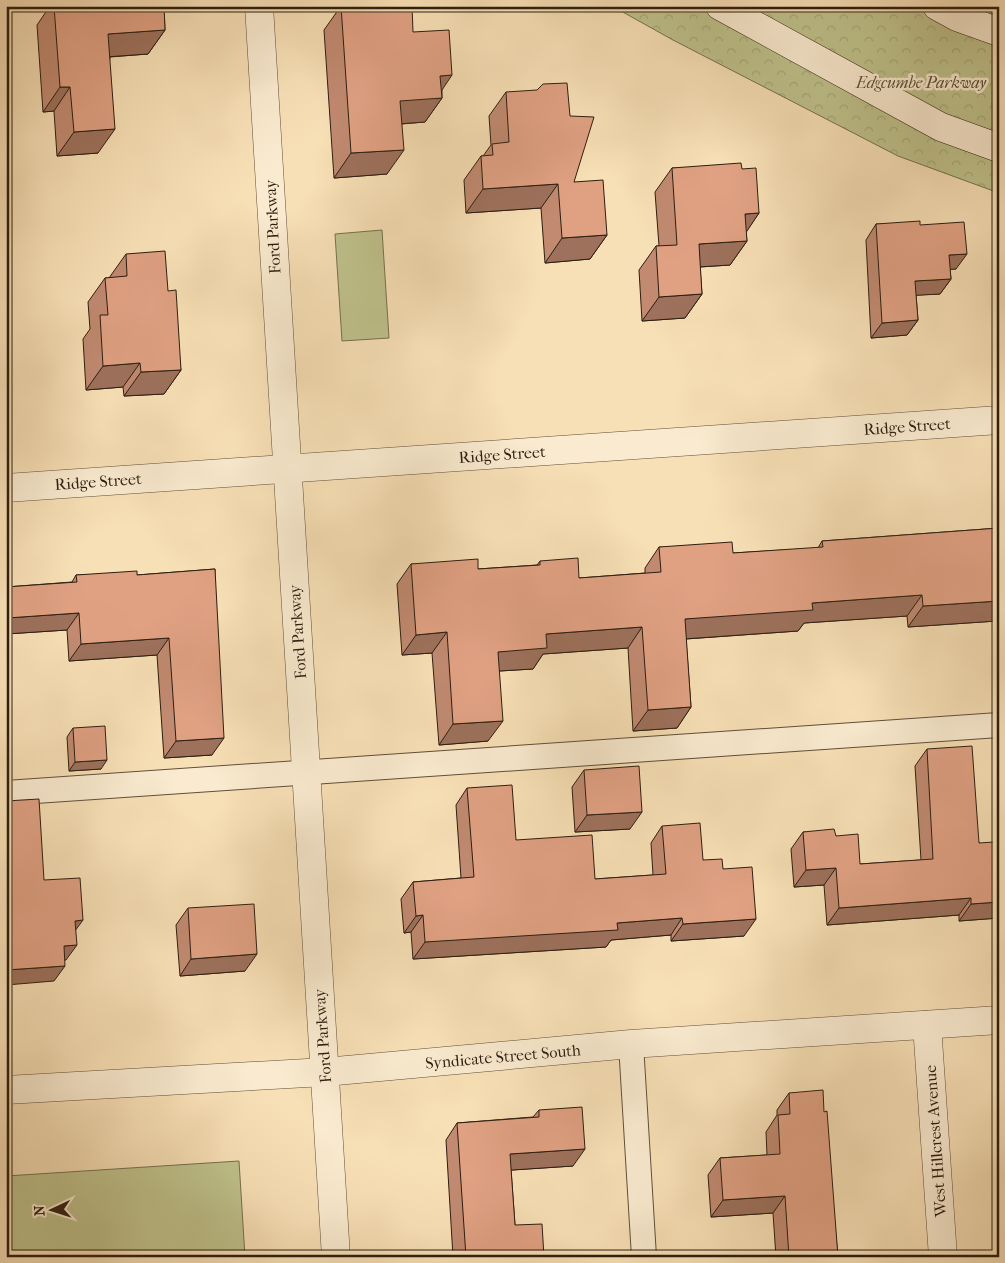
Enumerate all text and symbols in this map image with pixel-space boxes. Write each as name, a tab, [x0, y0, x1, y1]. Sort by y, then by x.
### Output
park label: Edgcumbe Parkway	[855, 73, 986, 92]
street label: Ford Parkway	[261, 179, 284, 275]
street label: Ridge Street	[863, 414, 951, 439]
street label: Ridge Street	[458, 442, 546, 467]
street label: Ridge Street	[54, 469, 142, 494]
street label: Ford Parkway	[285, 584, 310, 680]
street label: Ford Parkway	[310, 988, 335, 1084]
street label: Syndicate Street South	[424, 1040, 582, 1073]
street label: West Hillcrest Avenue	[921, 1064, 950, 1218]
north arrow	[28, 1186, 78, 1236]
text: N	[31, 1205, 48, 1217]

